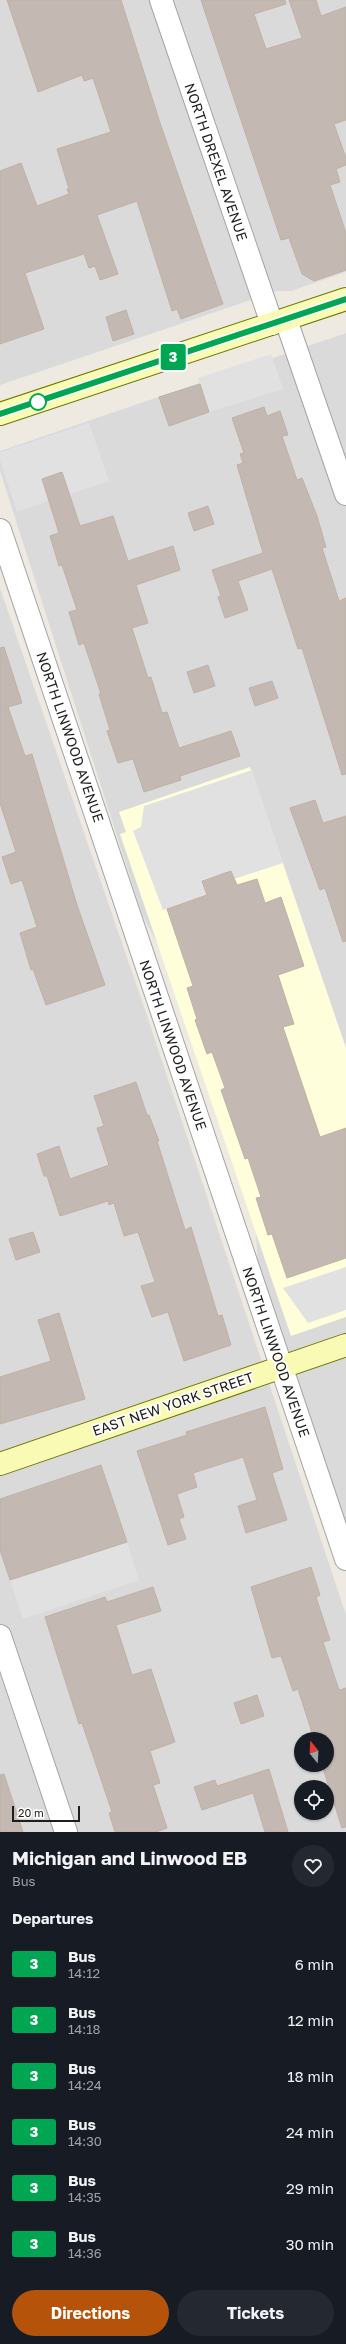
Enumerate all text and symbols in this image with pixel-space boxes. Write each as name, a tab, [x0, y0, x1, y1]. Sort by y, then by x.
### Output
street label: NORTH DREXEL AVENUE	[181, 81, 251, 243]
line badge: 3	[160, 344, 186, 370]
text: 3	[169, 348, 177, 365]
unlabelled marker	[29, 393, 47, 411]
street label: NORTH LINWOOD AVENUE	[33, 649, 108, 824]
street label: NORTH LINWOOD AVENUE	[136, 957, 211, 1132]
street label: NORTH LINWOOD AVENUE	[239, 1264, 314, 1439]
street label: EAST NEW YORK STREET	[90, 1368, 256, 1439]
north arrow	[294, 1732, 334, 1772]
map controls	[294, 1732, 334, 1820]
button: locate	[294, 1780, 334, 1820]
scale bar	[12, 1804, 80, 1823]
text: 20 m	[18, 1806, 44, 1819]
button: heart	[292, 1845, 334, 1887]
text: Michigan and Linwood EB	[12, 1846, 247, 1869]
text: Bus	[12, 1873, 35, 1889]
text: Departures	[12, 1909, 93, 1927]
text: Bus	[68, 1947, 96, 1965]
text: 3	[30, 1955, 38, 1972]
text: 6 min	[295, 1955, 334, 1973]
text: 14:12	[68, 1965, 100, 1981]
text: Bus	[68, 2003, 96, 2021]
text: 3	[30, 2011, 38, 2028]
text: 12 min	[288, 2011, 334, 2029]
text: 14:18	[68, 2021, 100, 2037]
text: Bus	[68, 2059, 96, 2077]
text: 3	[30, 2067, 38, 2084]
text: 18 min	[287, 2067, 334, 2085]
text: 14:24	[68, 2077, 102, 2093]
text: Bus	[68, 2115, 96, 2133]
text: 3	[30, 2123, 38, 2140]
text: 24 min	[286, 2123, 334, 2141]
text: 14:30	[68, 2133, 102, 2149]
text: Bus	[68, 2171, 96, 2189]
text: 3	[30, 2179, 38, 2196]
text: 29 min	[286, 2179, 334, 2197]
text: 14:35	[68, 2189, 101, 2205]
text: Bus	[68, 2227, 96, 2245]
text: 3	[30, 2235, 38, 2252]
text: 30 min	[286, 2235, 334, 2253]
text: 14:36	[68, 2245, 102, 2261]
button: Directions	[12, 2290, 169, 2336]
button: Tickets	[177, 2290, 334, 2336]

